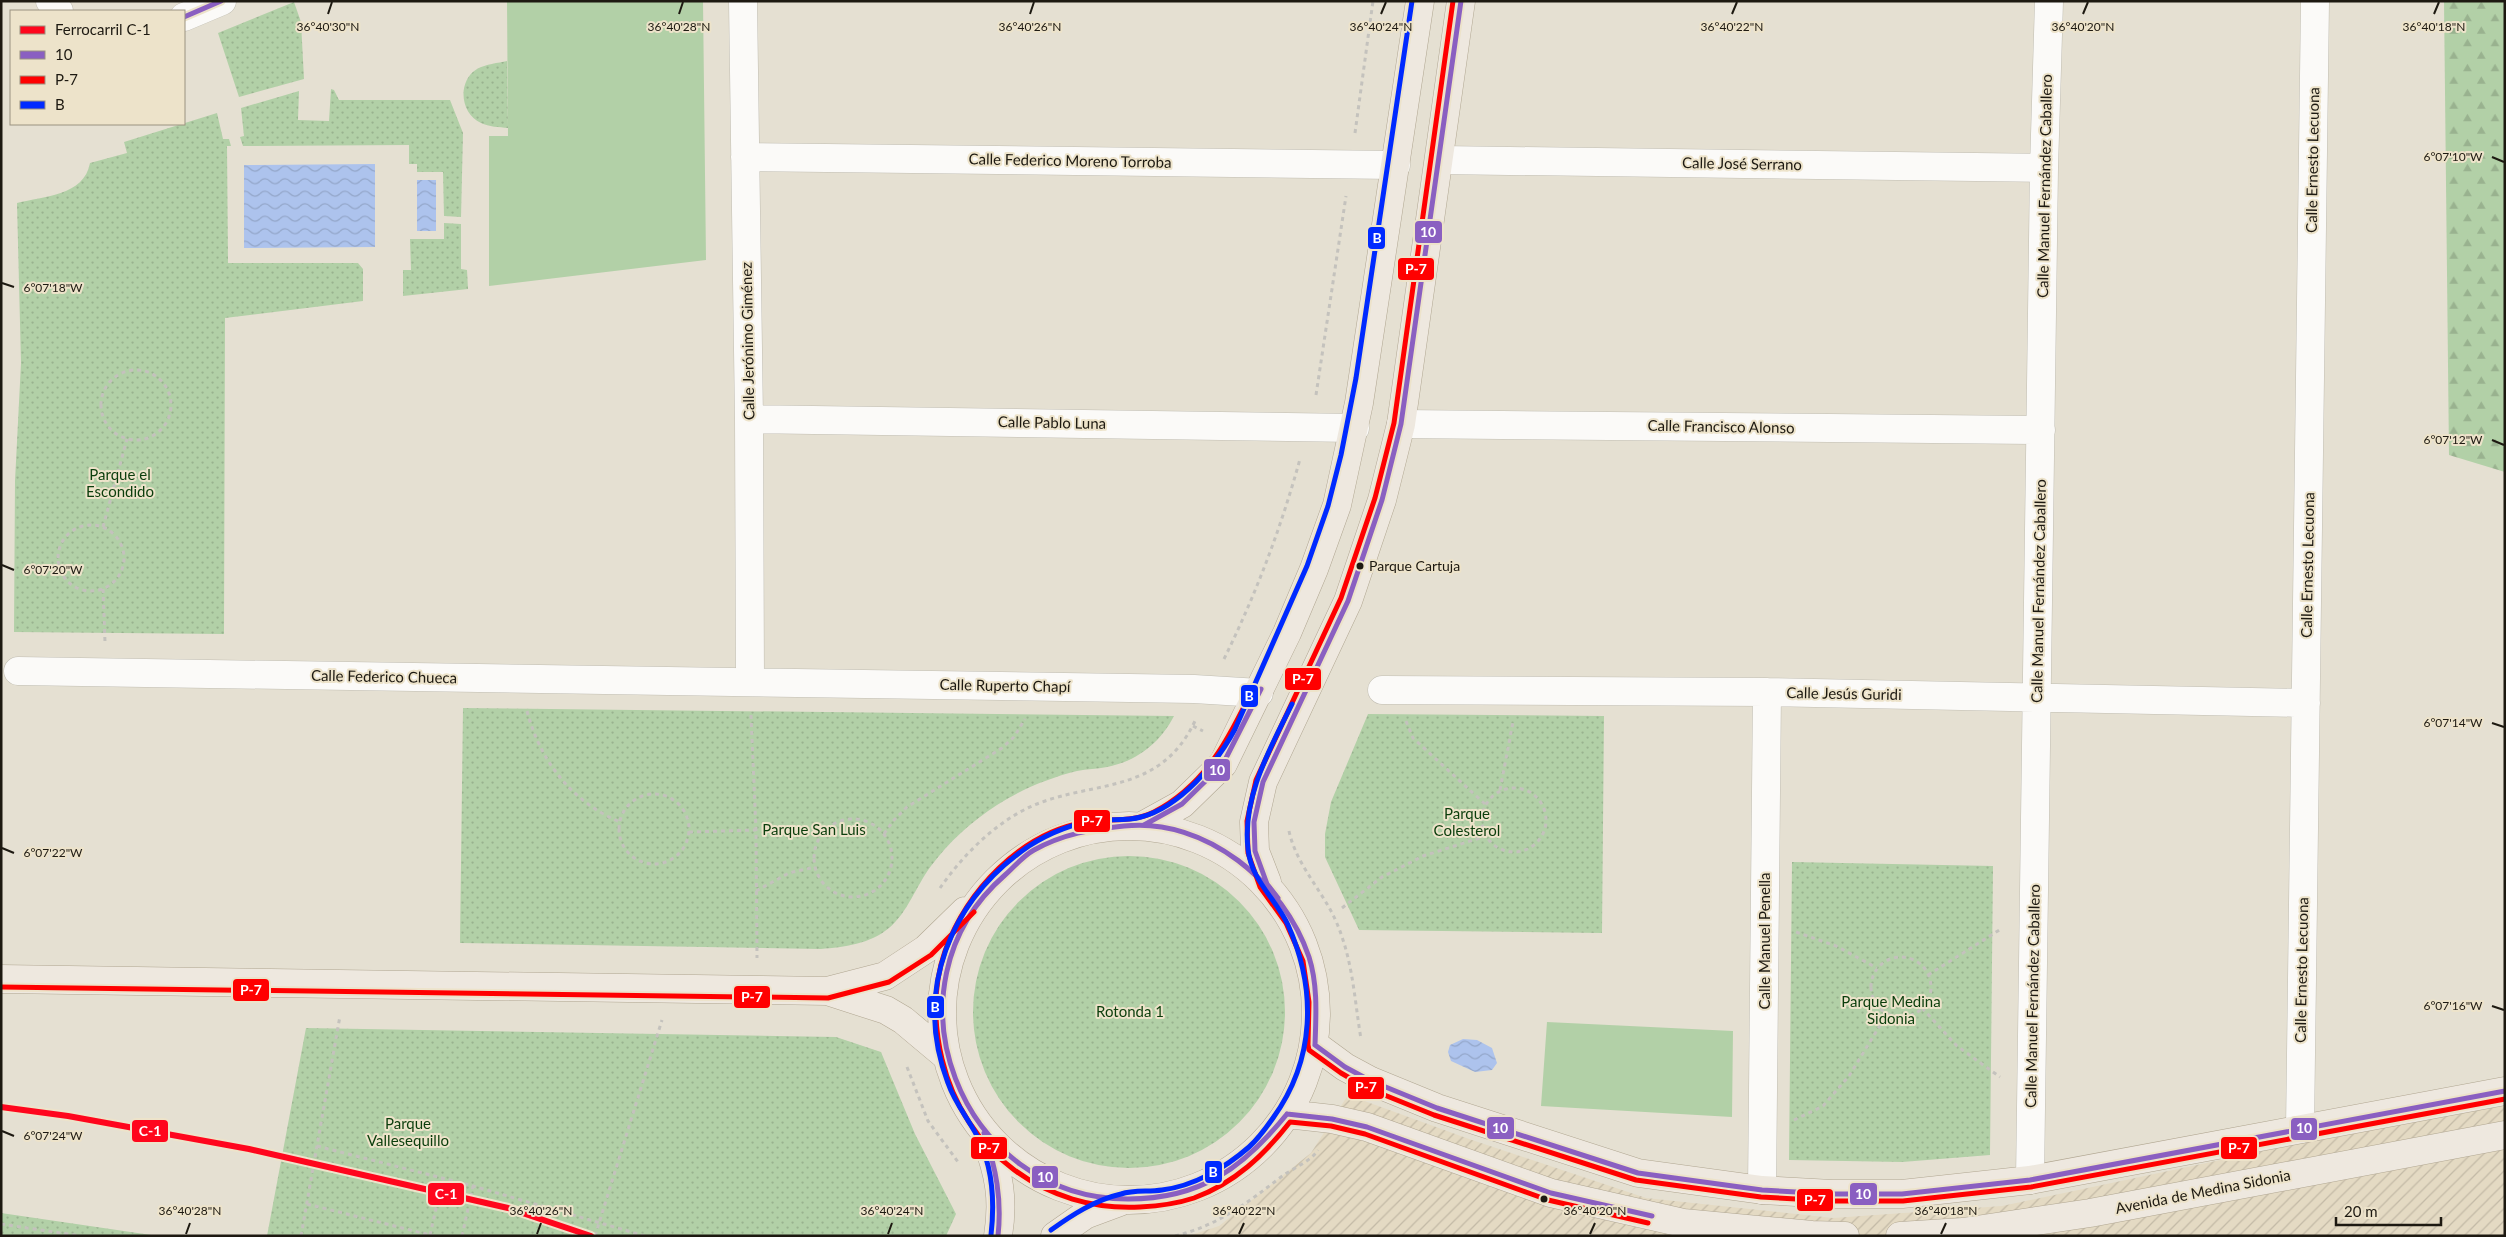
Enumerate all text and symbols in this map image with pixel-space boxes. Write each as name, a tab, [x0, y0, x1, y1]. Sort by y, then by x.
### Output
legend	[10, 10, 185, 125]
text: 36°40'30"N	[297, 19, 359, 34]
text: 36°40'28"N	[648, 19, 710, 34]
text: 36°40'26"N	[999, 19, 1061, 34]
text: 36°40'24"N	[1350, 19, 1412, 34]
text: 36°40'22"N	[1701, 19, 1763, 34]
text: 36°40'20"N	[2052, 19, 2114, 34]
text: 36°40'18"N	[2403, 19, 2465, 34]
text: Ferrocarril C-1	[55, 20, 151, 38]
text: 10	[55, 45, 73, 63]
text: P-7	[55, 70, 78, 88]
street label: Calle Manuel Fernández Caballero	[2033, 74, 2055, 298]
street label: Calle Ernesto Lecuona	[2302, 87, 2322, 233]
text: B	[55, 95, 65, 113]
street label: Calle Federico Moreno Torroba	[968, 149, 1172, 171]
text: 6°07'10"W	[2423, 149, 2483, 164]
street label: Calle José Serrano	[1682, 153, 1802, 173]
line badge: 10	[1414, 220, 1443, 244]
text: 10	[1420, 223, 1436, 240]
line badge: B	[1367, 226, 1386, 250]
text: B	[1372, 229, 1382, 246]
line badge: P-7	[1397, 257, 1435, 281]
text: P-7	[1405, 260, 1427, 277]
street label: Calle Jerónimo Giménez	[737, 262, 757, 420]
text: 6°07'18"W	[23, 280, 83, 295]
street label: Calle Pablo Luna	[998, 412, 1106, 432]
street label: Calle Francisco Alonso	[1647, 416, 1795, 436]
text: 6°07'12"W	[2423, 432, 2483, 447]
park label: Parque el Escondido	[86, 465, 154, 500]
street label: Calle Manuel Fernández Caballero	[2027, 479, 2049, 703]
street label: Calle Ernesto Lecuona	[2297, 492, 2317, 638]
place label: Parque Cartuja	[1369, 557, 1460, 574]
marker: Parque Cartuja	[1355, 561, 1365, 571]
text: 6°07'20"W	[23, 562, 83, 577]
street label: Calle Federico Chueca	[311, 666, 457, 686]
line badge: P-7	[1284, 667, 1322, 691]
text: P-7	[1292, 670, 1314, 687]
street label: Calle Ruperto Chapí	[939, 675, 1072, 695]
street label: Calle Jesús Guridi	[1786, 683, 1902, 703]
line badge: B	[1240, 684, 1259, 708]
text: B	[1244, 687, 1254, 704]
text: 6°07'14"W	[2423, 715, 2483, 730]
line badge: 10	[1203, 758, 1231, 782]
text: 10	[1209, 761, 1225, 778]
park label: Parque Colesterol	[1434, 804, 1500, 839]
line badge: P-7	[1073, 809, 1111, 833]
text: P-7	[1081, 812, 1103, 829]
park label: Parque San Luis	[762, 820, 866, 838]
text: 6°07'22"W	[23, 845, 83, 860]
street label: Calle Manuel Penella	[1755, 873, 1773, 1009]
street label: Calle Manuel Fernández Caballero	[2021, 884, 2043, 1108]
street label: Calle Ernesto Lecuona	[2291, 897, 2311, 1043]
line badge: P-7	[232, 978, 270, 1002]
text: P-7	[240, 981, 262, 998]
line badge: P-7	[733, 985, 771, 1009]
text: P-7	[741, 988, 763, 1005]
park label: Parque Medina Sidonia	[1841, 992, 1941, 1027]
line badge: B	[926, 995, 945, 1019]
text: B	[930, 998, 940, 1015]
text: 6°07'16"W	[2423, 998, 2483, 1013]
park label: Rotonda 1	[1096, 1002, 1164, 1020]
line badge: P-7	[1347, 1076, 1385, 1100]
text: P-7	[1355, 1078, 1377, 1095]
park label: Parque Vallesequillo	[367, 1114, 449, 1149]
line badge: 10	[1486, 1116, 1515, 1140]
line badge: 10	[2290, 1117, 2318, 1141]
line badge: C-1	[131, 1119, 169, 1143]
text: 10	[1492, 1119, 1508, 1136]
text: 10	[2296, 1119, 2312, 1136]
text: C-1	[139, 1122, 161, 1139]
text: 6°07'24"W	[23, 1128, 83, 1143]
line badge: P-7	[970, 1136, 1008, 1160]
line badge: P-7	[2220, 1136, 2258, 1160]
text: P-7	[978, 1139, 1000, 1156]
text: P-7	[2228, 1139, 2250, 1156]
line badge: B	[1204, 1160, 1223, 1184]
text: B	[1208, 1163, 1218, 1180]
line badge: 10	[1031, 1165, 1059, 1189]
street label: Avenida de Medina Sidonia	[2114, 1165, 2292, 1217]
text: 10	[1037, 1168, 1053, 1185]
line badge: C-1	[427, 1182, 465, 1206]
line badge: 10	[1849, 1182, 1878, 1206]
text: C-1	[435, 1185, 457, 1202]
text: 10	[1855, 1185, 1871, 1202]
line badge: P-7	[1796, 1188, 1834, 1212]
text: P-7	[1804, 1191, 1826, 1208]
unlabelled marker	[1539, 1194, 1549, 1204]
scale bar	[2336, 1194, 2441, 1226]
text: 20 m	[2344, 1202, 2378, 1220]
text: 36°40'28"N	[159, 1203, 221, 1218]
text: 36°40'26"N	[510, 1203, 572, 1218]
text: 36°40'24"N	[861, 1203, 923, 1218]
text: 36°40'22"N	[1213, 1203, 1275, 1218]
text: 36°40'20"N	[1564, 1203, 1626, 1218]
text: 36°40'18"N	[1915, 1203, 1977, 1218]

